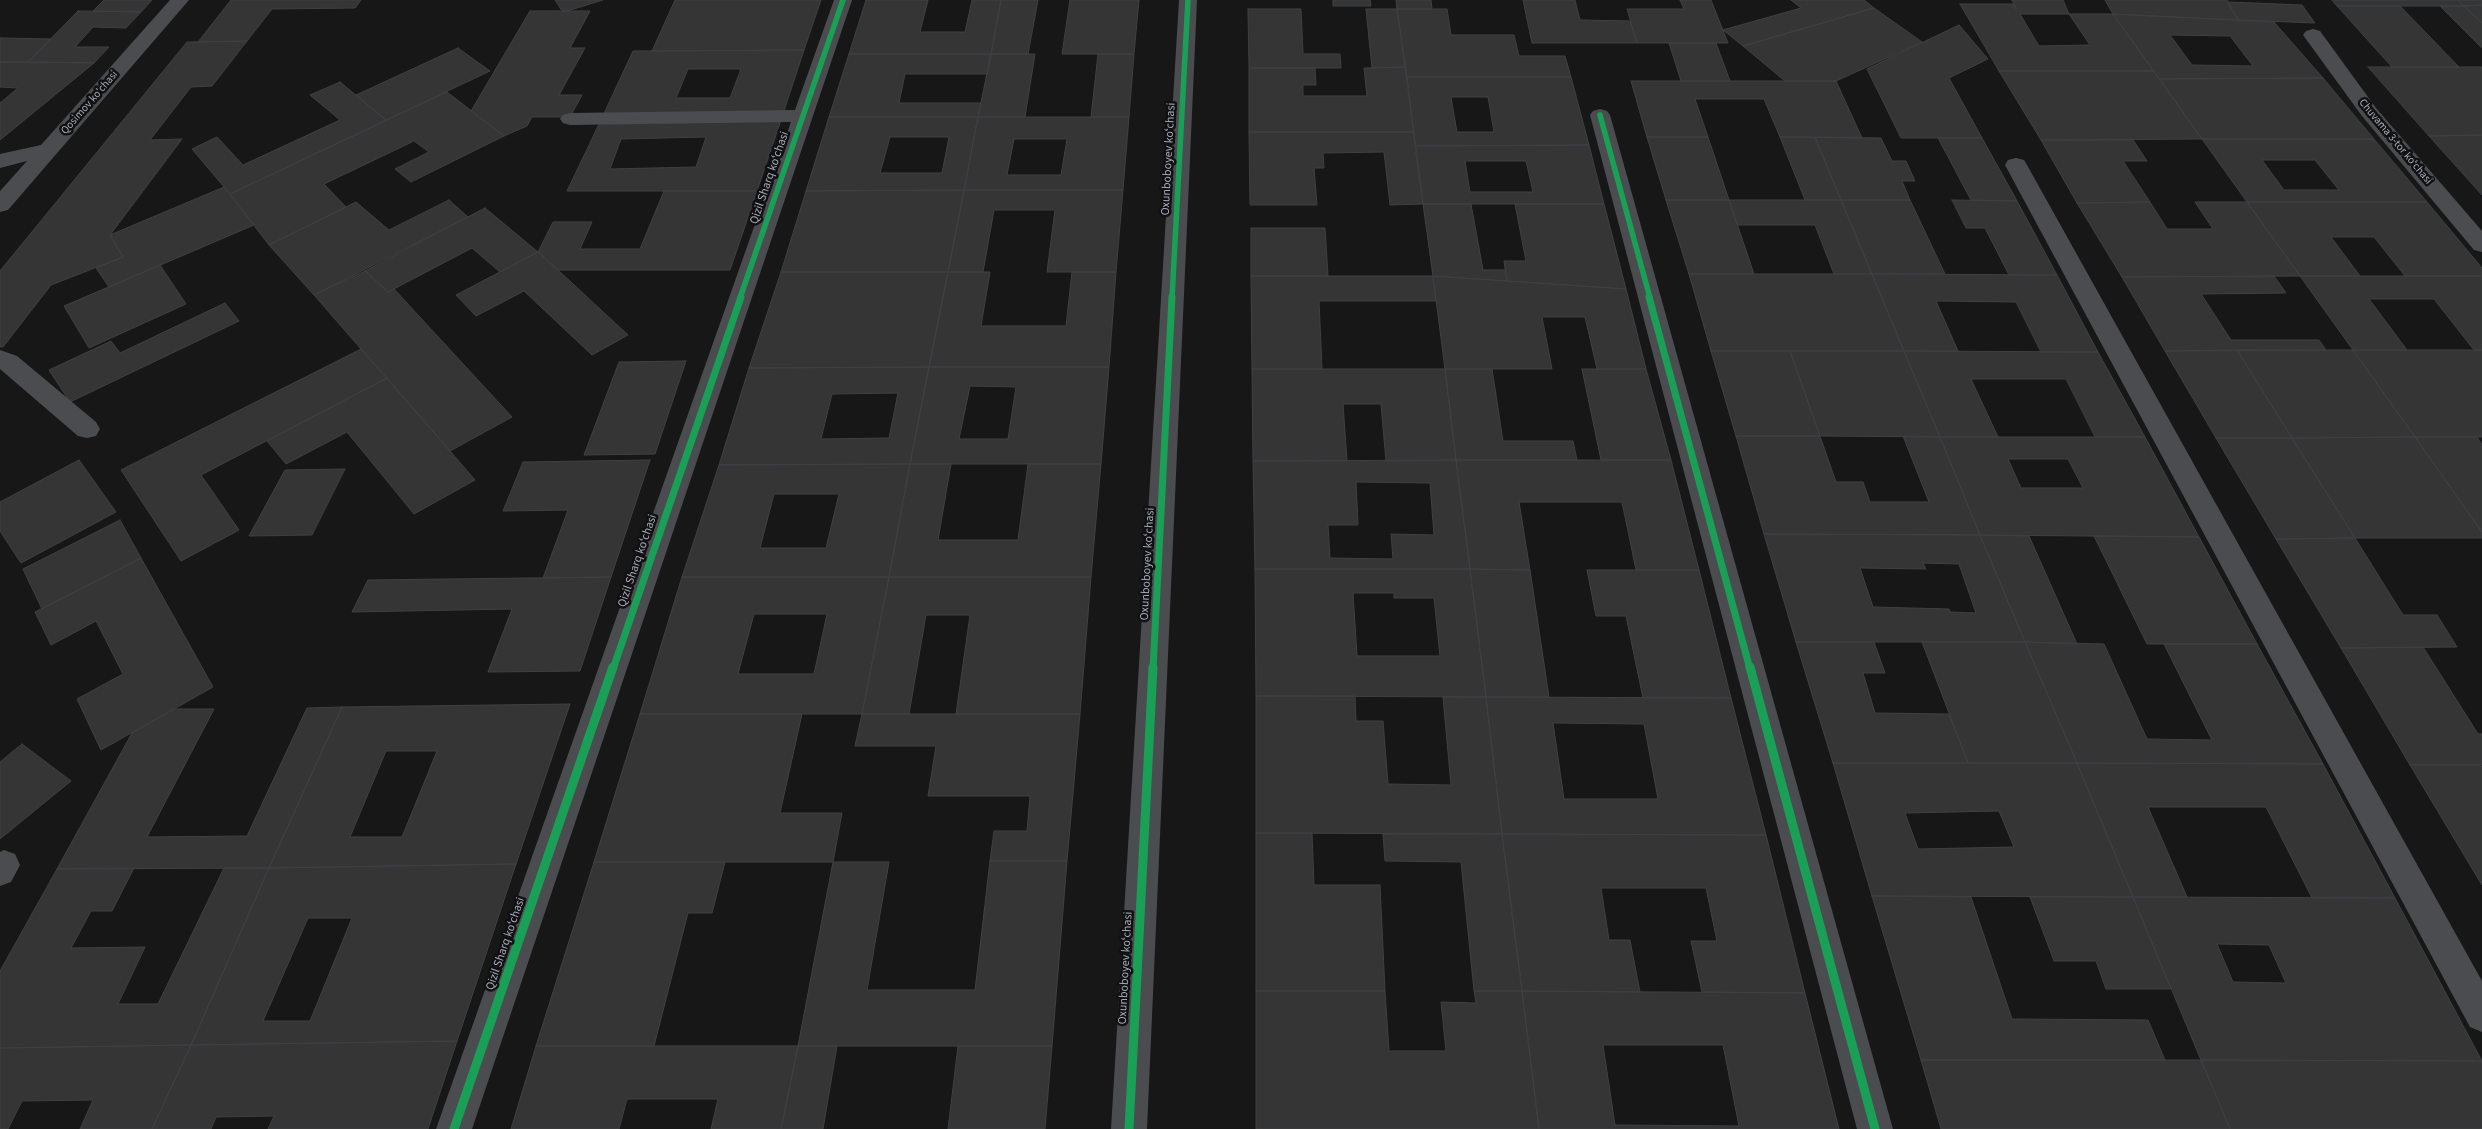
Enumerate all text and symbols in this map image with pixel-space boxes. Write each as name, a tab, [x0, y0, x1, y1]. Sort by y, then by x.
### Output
street label: Qosimov ko'chasi	[59, 68, 121, 138]
street label: Chuvama 3-tor koʻchasi	[2356, 97, 2434, 187]
street label: Oxunboboyev koʻchasi	[1159, 102, 1179, 216]
street label: Qizil Sharq koʻchasi	[747, 130, 793, 226]
street label: Oxunboboyev koʻchasi	[1138, 507, 1158, 621]
street label: Qizil Sharq koʻchasi	[615, 513, 661, 609]
street label: Qizil Sharq koʻchasi	[483, 896, 529, 992]
street label: Oxunboboyev koʻchasi	[1116, 911, 1136, 1025]

